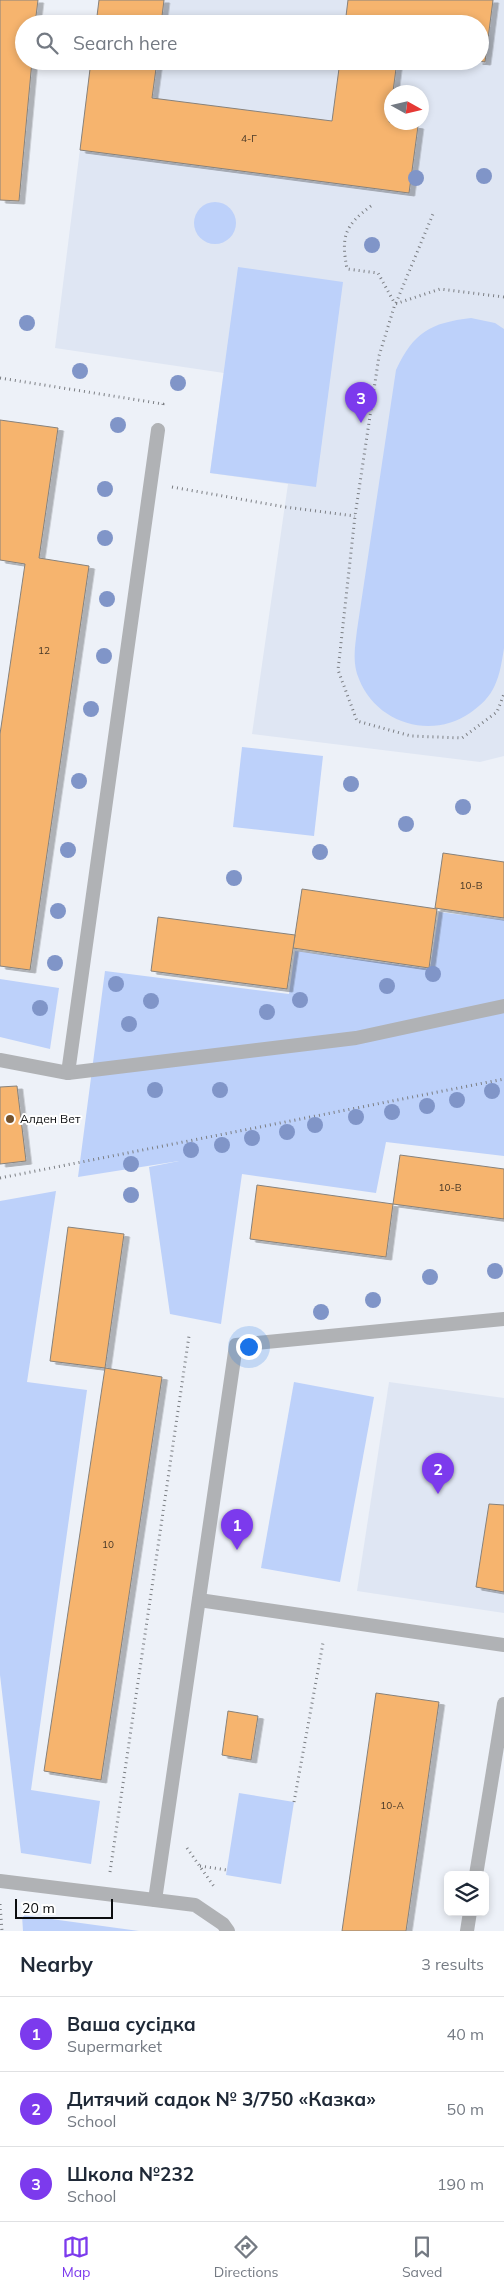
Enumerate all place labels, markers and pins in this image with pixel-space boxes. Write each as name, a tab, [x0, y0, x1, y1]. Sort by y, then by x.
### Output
pin: 3	[345, 382, 377, 423]
place label: Алден Вет	[20, 1111, 81, 1126]
marker: Алден Вет	[4, 1113, 16, 1125]
pin: 2	[422, 1453, 454, 1494]
pin: 1	[221, 1509, 253, 1550]

